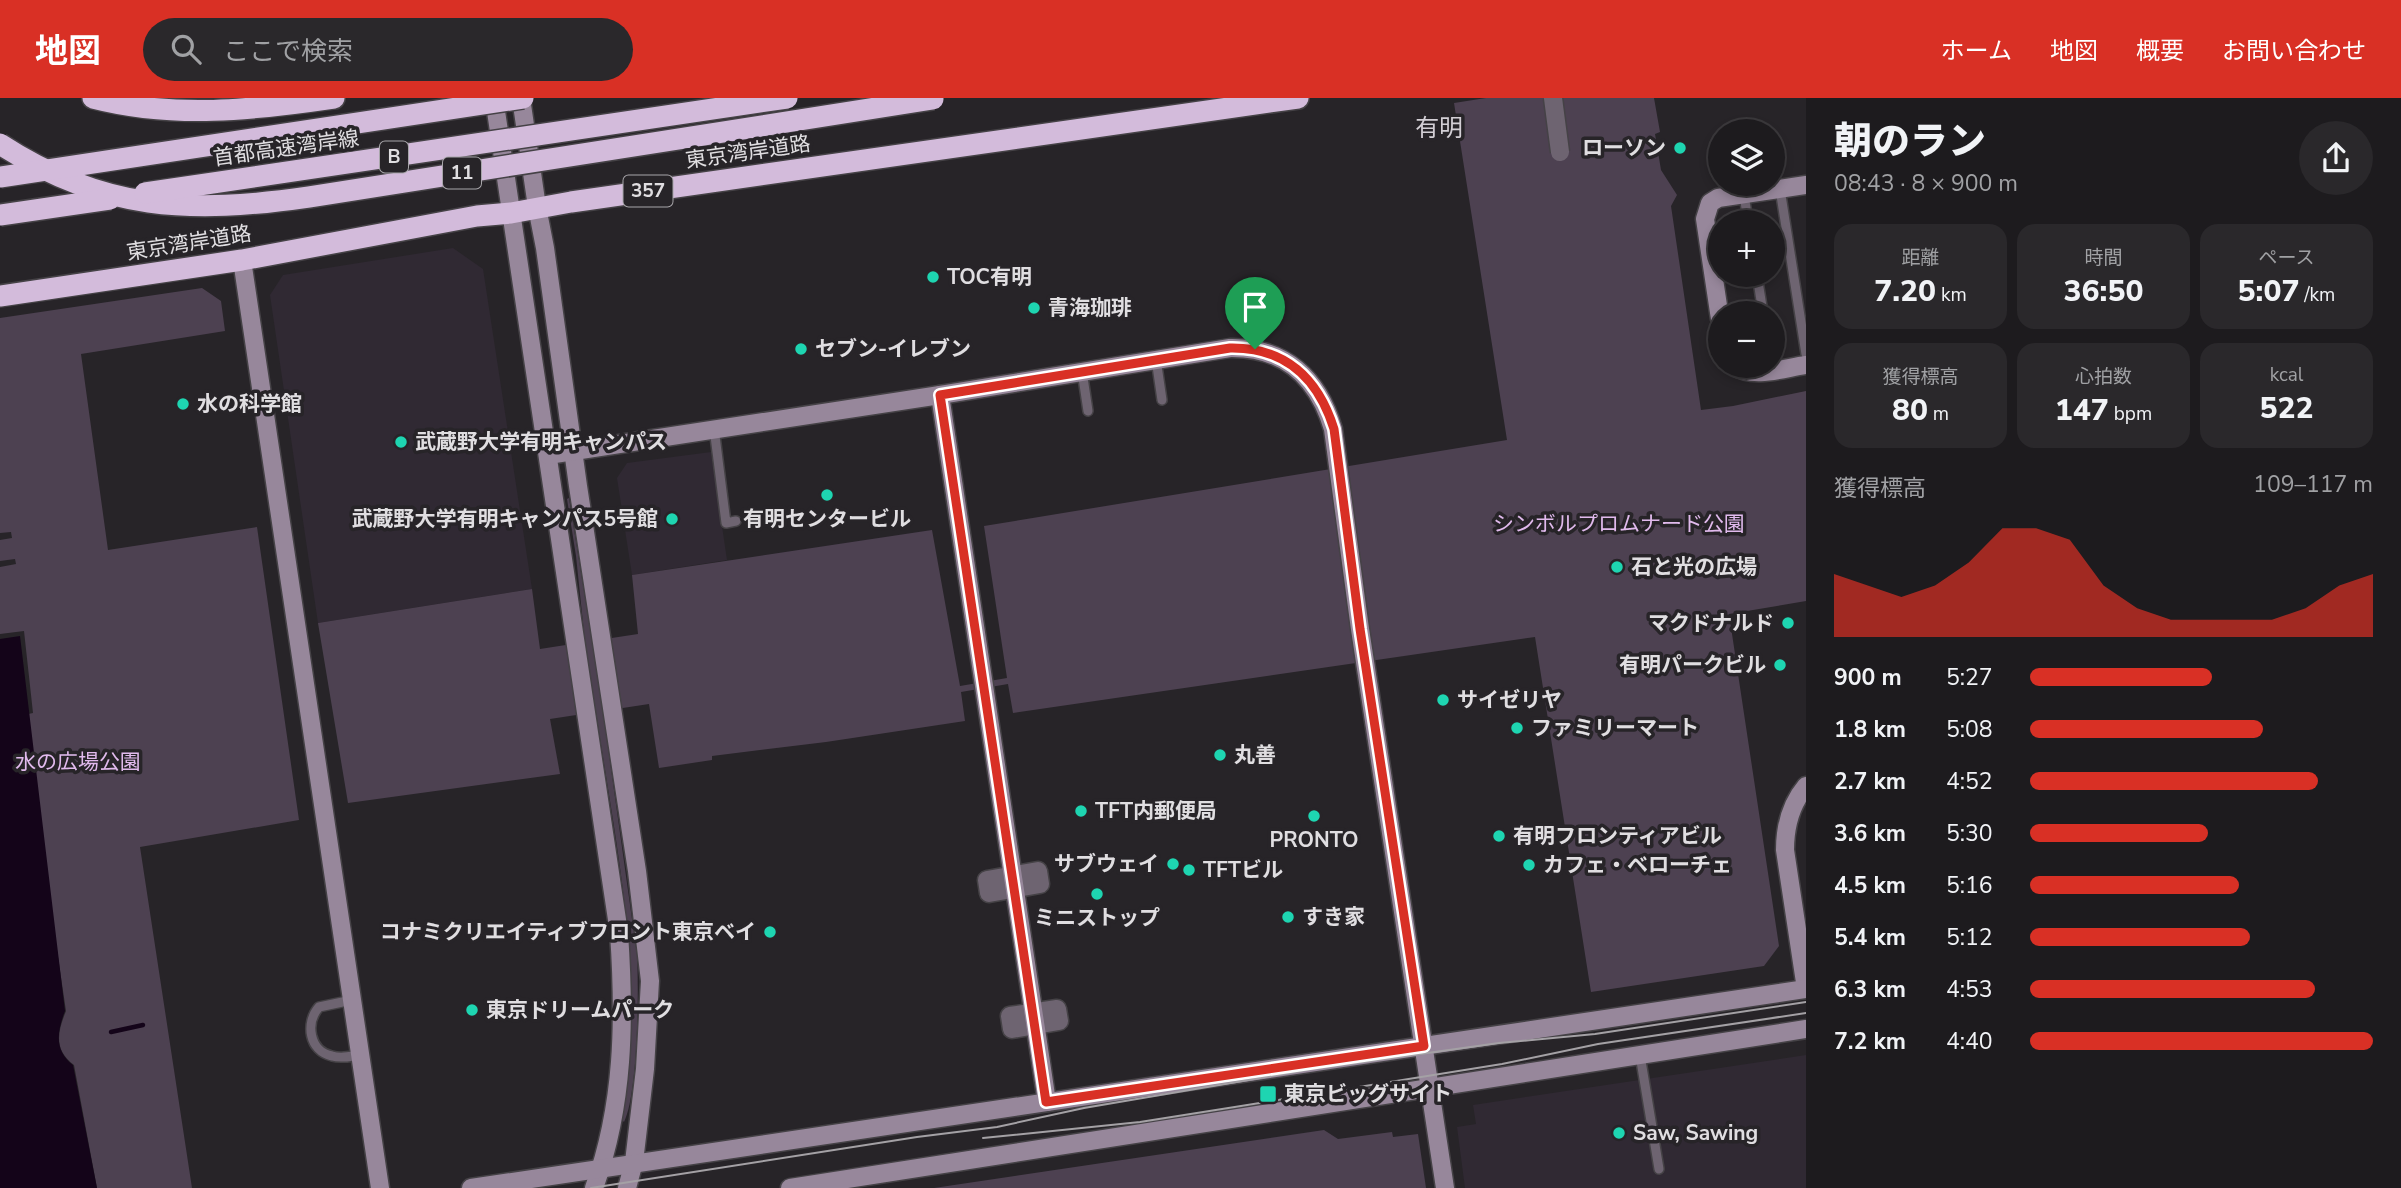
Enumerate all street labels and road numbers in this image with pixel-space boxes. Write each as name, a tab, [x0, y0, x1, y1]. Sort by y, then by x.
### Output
street label: 首都高速湾岸線	[211, 124, 361, 172]
street label: 東京湾岸道路	[684, 129, 812, 175]
road number: B	[380, 142, 408, 172]
road number: 11	[443, 158, 481, 188]
road number: 357	[624, 176, 672, 206]
street label: 東京湾岸道路	[125, 219, 253, 267]

